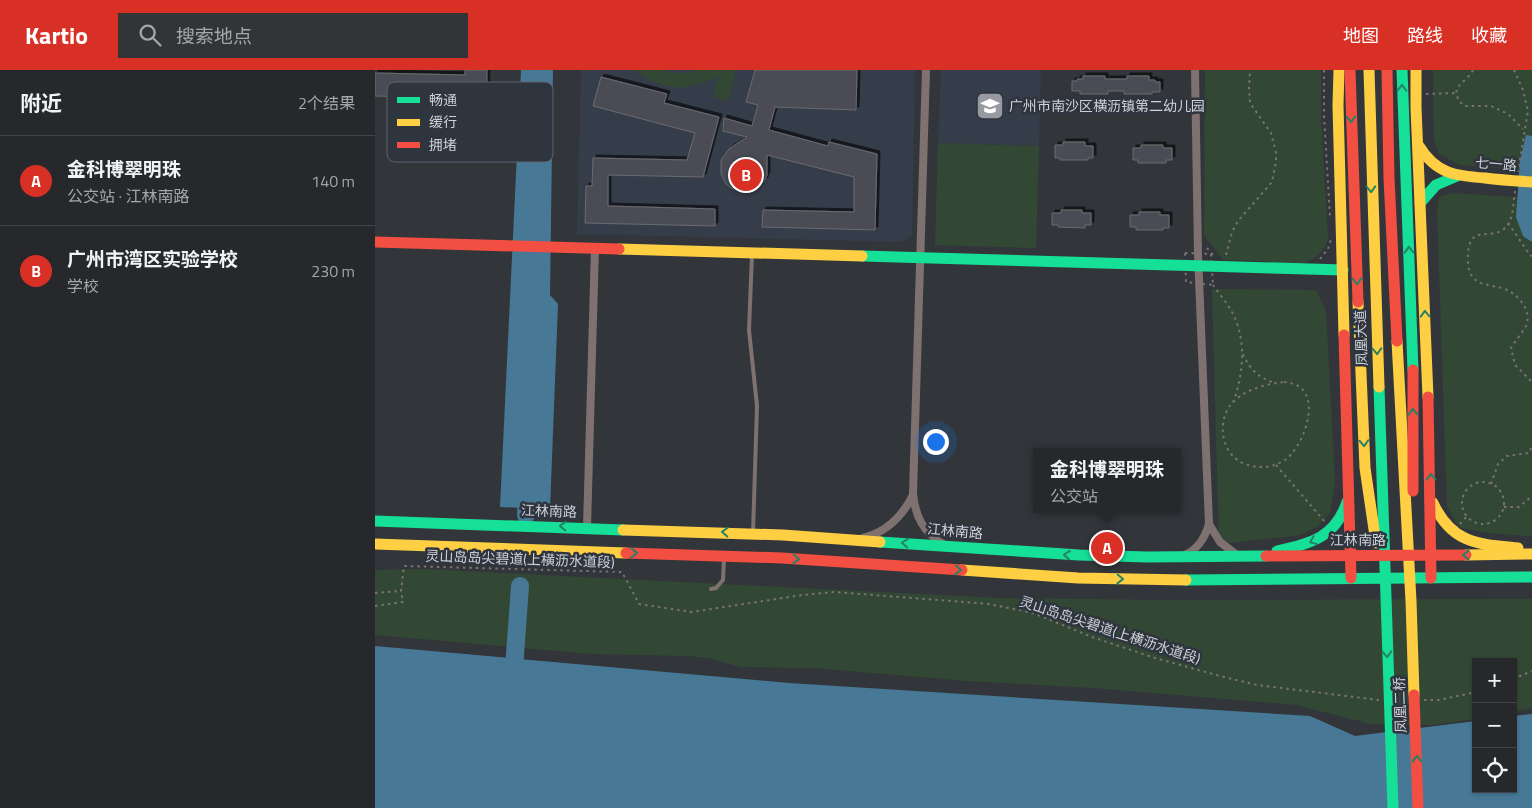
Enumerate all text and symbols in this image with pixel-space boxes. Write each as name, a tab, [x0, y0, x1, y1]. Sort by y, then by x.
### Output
search box	[118, 13, 468, 58]
text: Kartio	[25, 17, 88, 53]
icon: search	[136, 21, 164, 49]
text: 搜索地点	[176, 21, 252, 50]
text: 地图	[1343, 22, 1379, 49]
text: 路线	[1407, 22, 1443, 49]
text: 收藏	[1471, 22, 1507, 49]
legend	[387, 82, 553, 162]
one-way arrow	[1397, 83, 1407, 91]
text: 附近	[20, 87, 62, 119]
text: 畅通	[429, 89, 457, 110]
text: 2个结果	[298, 91, 355, 115]
school or university icon: 广州市南沙区横沥镇第二幼儿园	[975, 91, 1005, 121]
place label: 广州市南沙区横沥镇第二幼儿园	[1009, 95, 1205, 116]
text: 缓行	[429, 111, 457, 132]
one-way arrow	[1345, 115, 1356, 123]
text: 拥堵	[429, 134, 457, 155]
street label: 七一路	[1474, 151, 1518, 176]
text: 金科博翠明珠	[67, 154, 181, 183]
pin: B	[730, 156, 762, 194]
text: A	[31, 169, 41, 193]
text: 140 m	[311, 169, 355, 193]
text: 公交站 · 江林南路	[67, 184, 190, 208]
one-way arrow	[1366, 185, 1377, 193]
text: 广州市湾区实验学校	[67, 244, 238, 273]
one-way arrow	[1403, 246, 1414, 254]
text: B	[31, 259, 41, 283]
text: 230 m	[311, 259, 355, 283]
text: 学校	[67, 274, 99, 298]
one-way arrow	[1351, 277, 1362, 285]
street label: 凤凰大道	[1349, 310, 1372, 366]
one-way arrow	[1420, 310, 1430, 318]
one-way arrow	[1371, 347, 1382, 355]
one-way arrow	[1408, 408, 1418, 416]
your location	[923, 429, 949, 455]
one-way arrow	[1359, 440, 1369, 448]
popup	[1033, 448, 1181, 513]
text: 金科博翠明珠	[1050, 454, 1164, 483]
one-way arrow	[1426, 472, 1436, 480]
text: 公交站	[1050, 484, 1098, 508]
street label: 江林南路	[521, 499, 577, 522]
street label: 江林南路	[926, 518, 984, 543]
one-way arrow	[559, 521, 567, 532]
one-way arrow	[721, 527, 728, 537]
pin: A	[1091, 529, 1123, 567]
street label: 江林南路	[1330, 529, 1386, 550]
one-way arrow	[1309, 535, 1318, 545]
one-way arrow	[901, 537, 909, 548]
street label: 灵山岛岛尖碧道(上横沥水道段)	[425, 545, 615, 572]
one-way arrow	[630, 547, 638, 558]
one-way arrow	[1063, 549, 1071, 560]
one-way arrow	[1462, 550, 1470, 560]
one-way arrow	[792, 553, 800, 564]
one-way arrow	[954, 564, 962, 575]
one-way arrow	[1117, 574, 1125, 584]
street label: 灵山岛岛尖碧道(上横沥水道段)	[1017, 590, 1203, 669]
one-way arrow	[1382, 650, 1392, 658]
map controls	[1472, 658, 1517, 793]
button: +	[1472, 658, 1517, 703]
street label: 凤凰二桥	[1388, 677, 1411, 733]
button: −	[1472, 703, 1517, 748]
button: locate	[1472, 748, 1517, 793]
one-way arrow	[1411, 755, 1422, 763]

